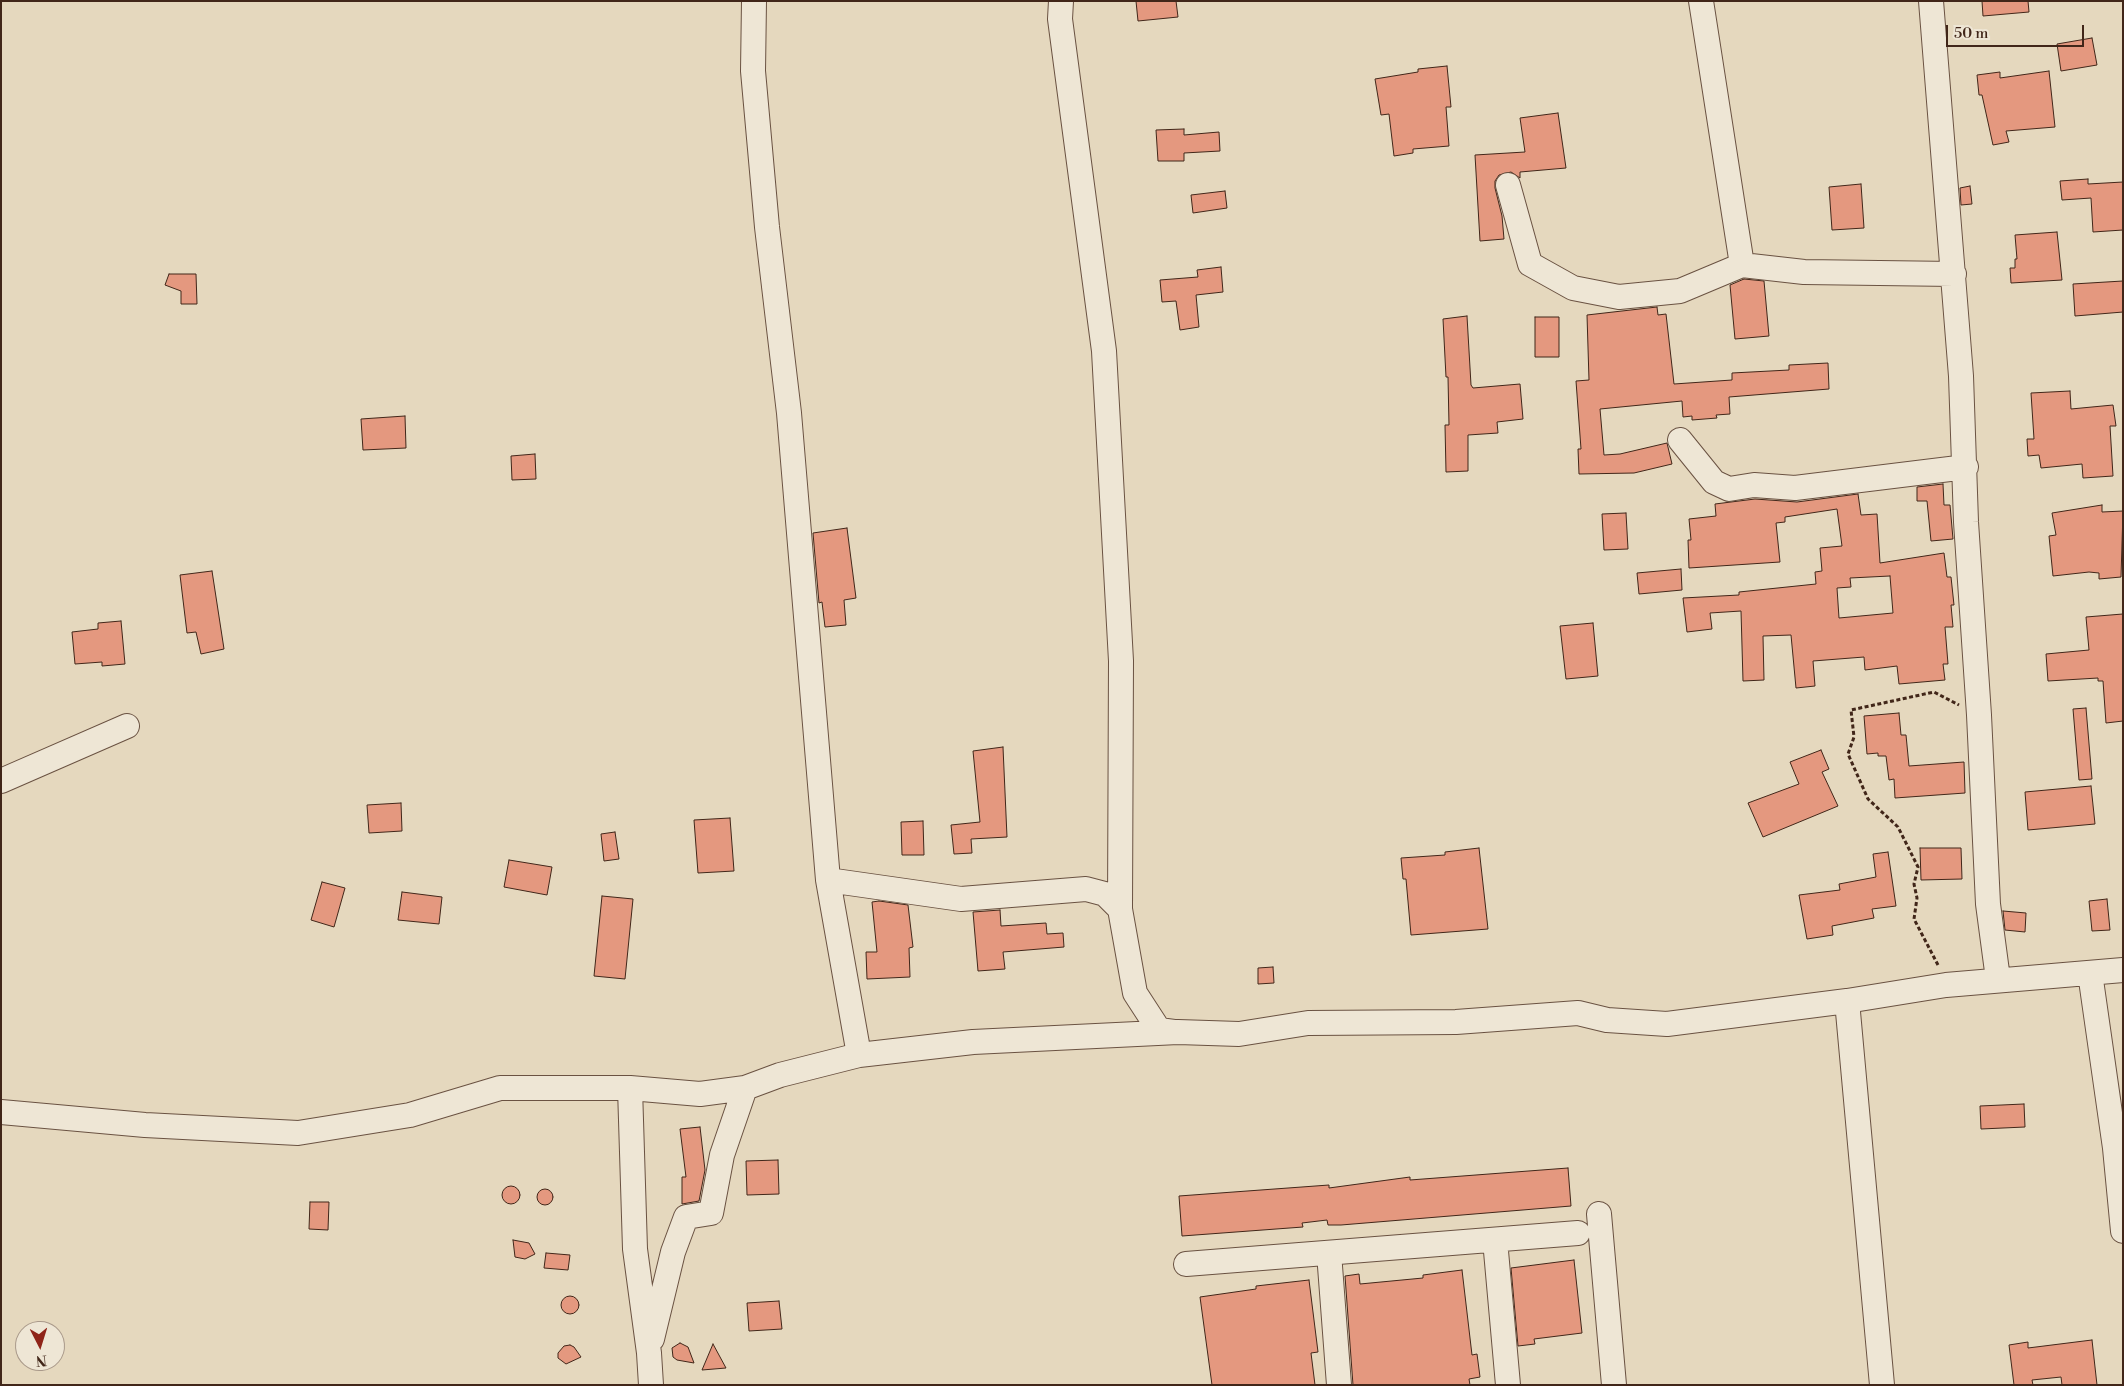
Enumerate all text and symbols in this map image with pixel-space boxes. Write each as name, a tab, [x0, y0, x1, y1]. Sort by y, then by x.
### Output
scale bar	[1949, 15, 2086, 47]
text: 50 m	[1954, 24, 1988, 43]
north arrow	[15, 1321, 65, 1371]
text: N	[35, 1350, 48, 1369]

